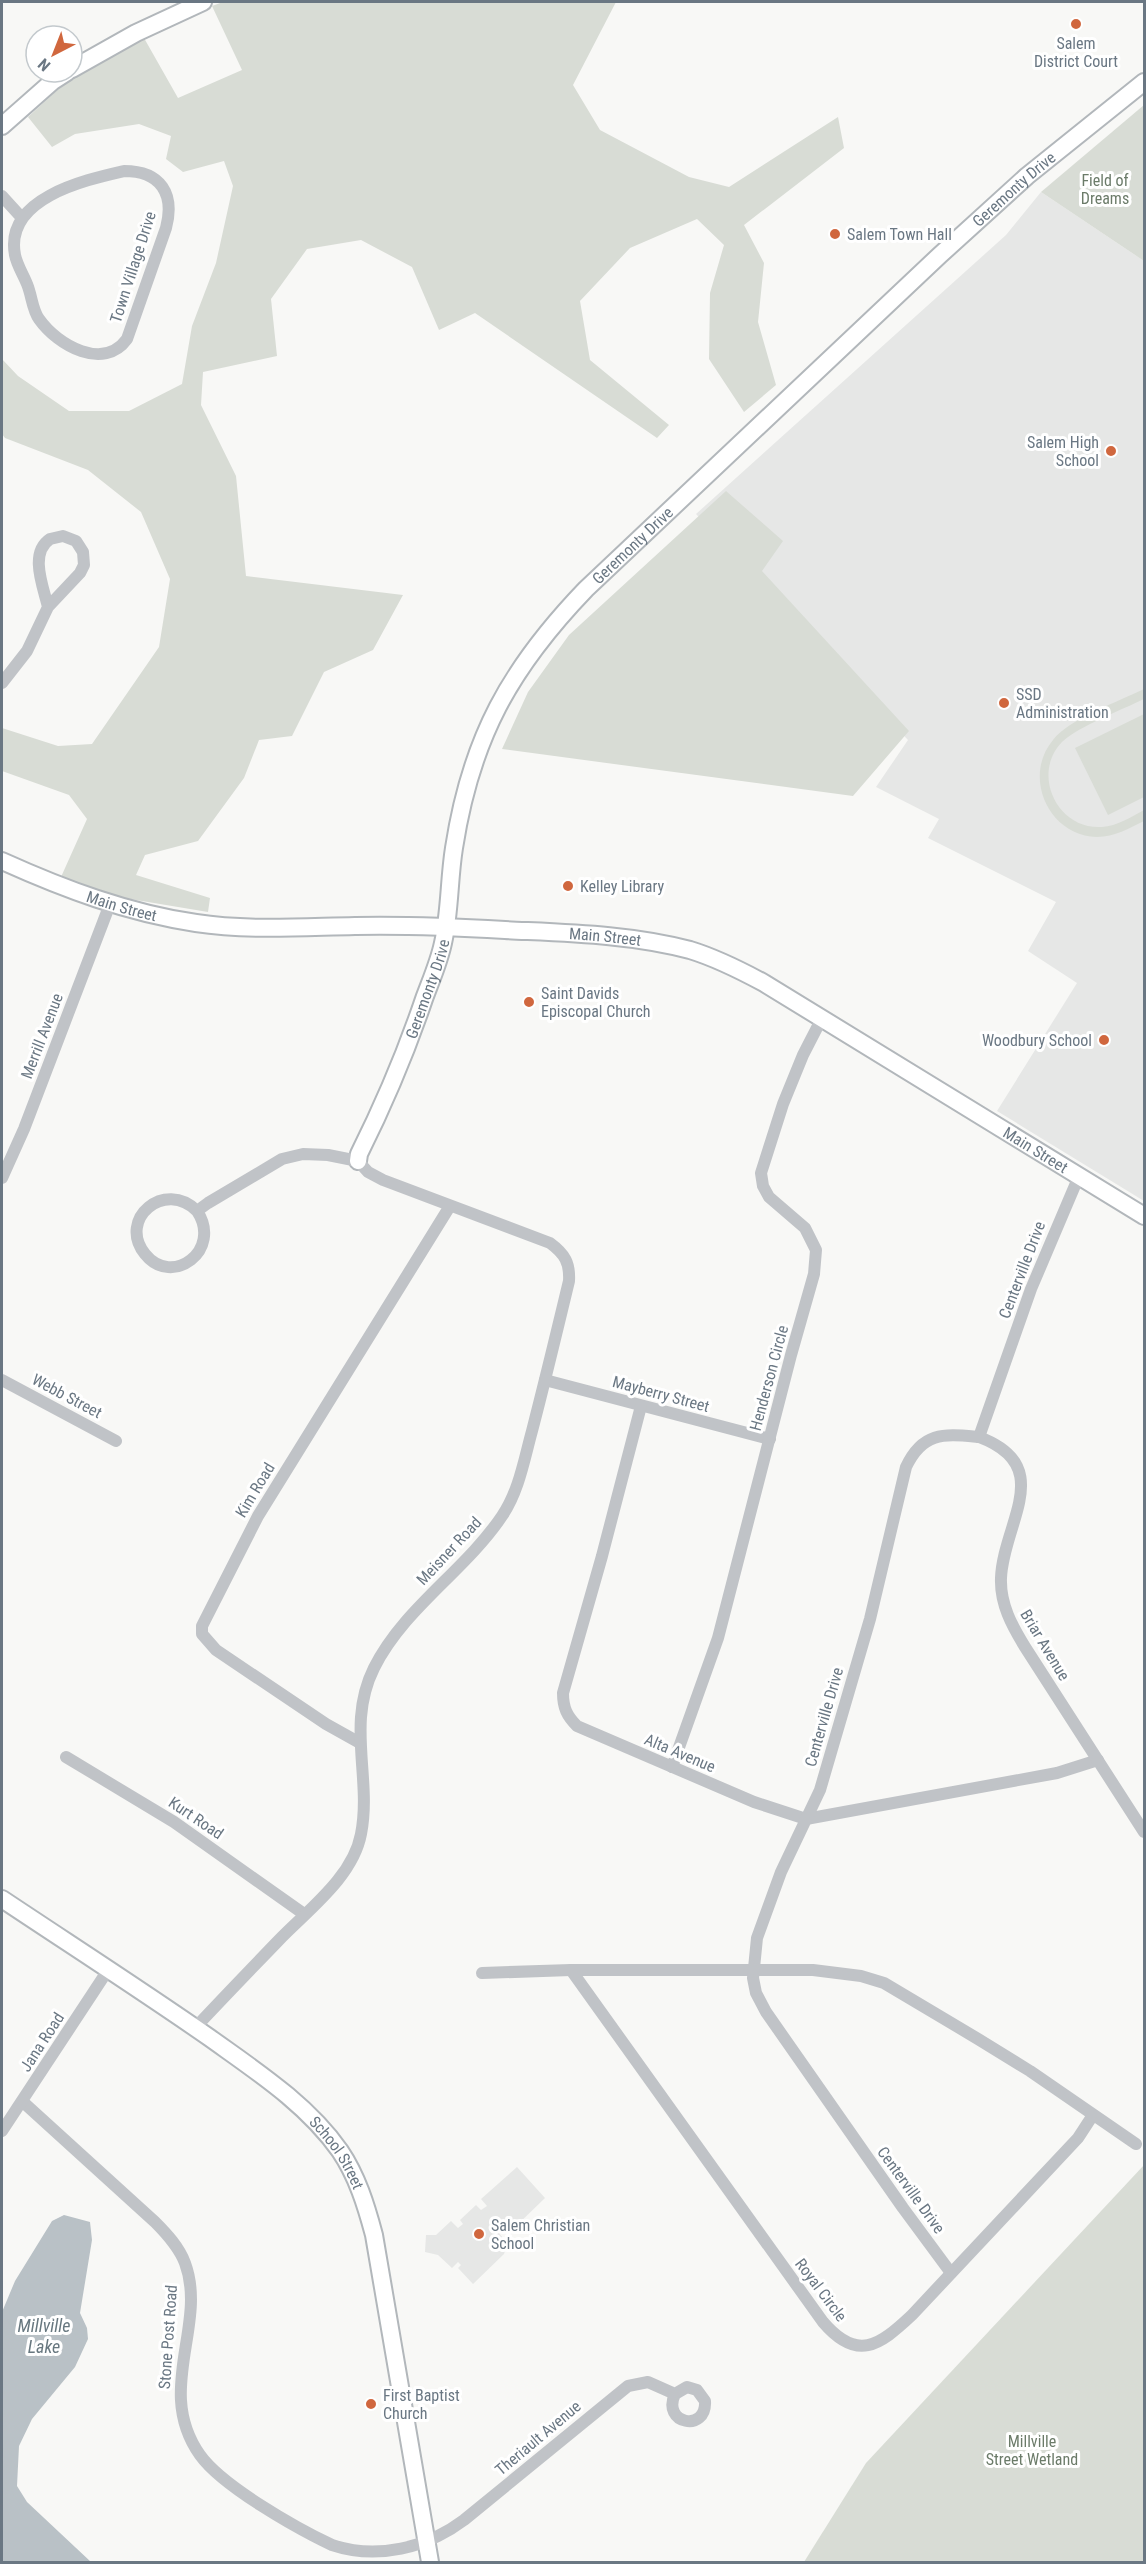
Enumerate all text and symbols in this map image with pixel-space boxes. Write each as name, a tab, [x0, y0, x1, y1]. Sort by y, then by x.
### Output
marker: Salem District Court	[1069, 17, 1083, 31]
north arrow	[24, 24, 84, 84]
place label: Salem District Court	[1034, 34, 1118, 71]
text: N	[34, 54, 54, 75]
street label: Geremonty Drive	[968, 148, 1059, 230]
park label: Field of Dreams	[1081, 171, 1129, 208]
street label: Town Village Drive	[106, 209, 160, 325]
place label: Salem Town Hall	[847, 225, 952, 244]
marker: Salem Town Hall	[828, 227, 842, 241]
place label: Salem High School	[1027, 433, 1099, 470]
marker: Salem High School	[1104, 444, 1118, 458]
street label: Geremonty Drive	[588, 503, 677, 588]
place label: SSD Administration	[1016, 685, 1109, 722]
marker: SSD Administration	[997, 696, 1011, 710]
place label: Kelley Library	[580, 877, 665, 896]
marker: Kelley Library	[561, 879, 575, 893]
street label: Main Street	[84, 886, 159, 925]
street label: Main Street	[568, 924, 643, 949]
street label: Geremonty Drive	[401, 938, 453, 1041]
place label: Saint Davids Episcopal Church	[541, 984, 651, 1021]
street label: Merrill Avenue	[17, 991, 67, 1081]
marker: Saint Davids Episcopal Church	[522, 995, 536, 1009]
place label: Woodbury School	[982, 1031, 1092, 1050]
marker: Woodbury School	[1097, 1033, 1111, 1047]
street label: Main Street	[1000, 1123, 1072, 1177]
street label: Centerville Drive	[995, 1219, 1049, 1321]
street label: Henderson Circle	[746, 1323, 792, 1433]
street label: Webb Street	[29, 1370, 105, 1422]
street label: Mayberry Street	[611, 1372, 712, 1416]
street label: Kim Road	[231, 1459, 279, 1521]
street label: Meisner Road	[413, 1513, 485, 1589]
street label: Briar Avenue	[1016, 1606, 1074, 1684]
street label: Centerville Drive	[801, 1665, 847, 1769]
street label: Alta Avenue	[642, 1730, 718, 1776]
street label: Kurt Road	[165, 1793, 227, 1843]
street label: Jana Road	[16, 2009, 68, 2075]
street label: School Street	[306, 2112, 368, 2192]
street label: Centerville Drive	[873, 2143, 949, 2237]
place label: Salem Christian School	[491, 2216, 590, 2253]
marker: Salem Christian School	[472, 2227, 486, 2241]
street label: Royal Circle	[791, 2255, 851, 2325]
street label: Stone Post Road	[155, 2284, 181, 2390]
water label: Millville Lake	[18, 2315, 70, 2357]
place label: First Baptist Church	[383, 2386, 460, 2423]
marker: First Baptist Church	[364, 2397, 378, 2411]
street label: Theriault Avenue	[491, 2397, 585, 2479]
park label: Millville Street Wetland	[986, 2432, 1078, 2469]

